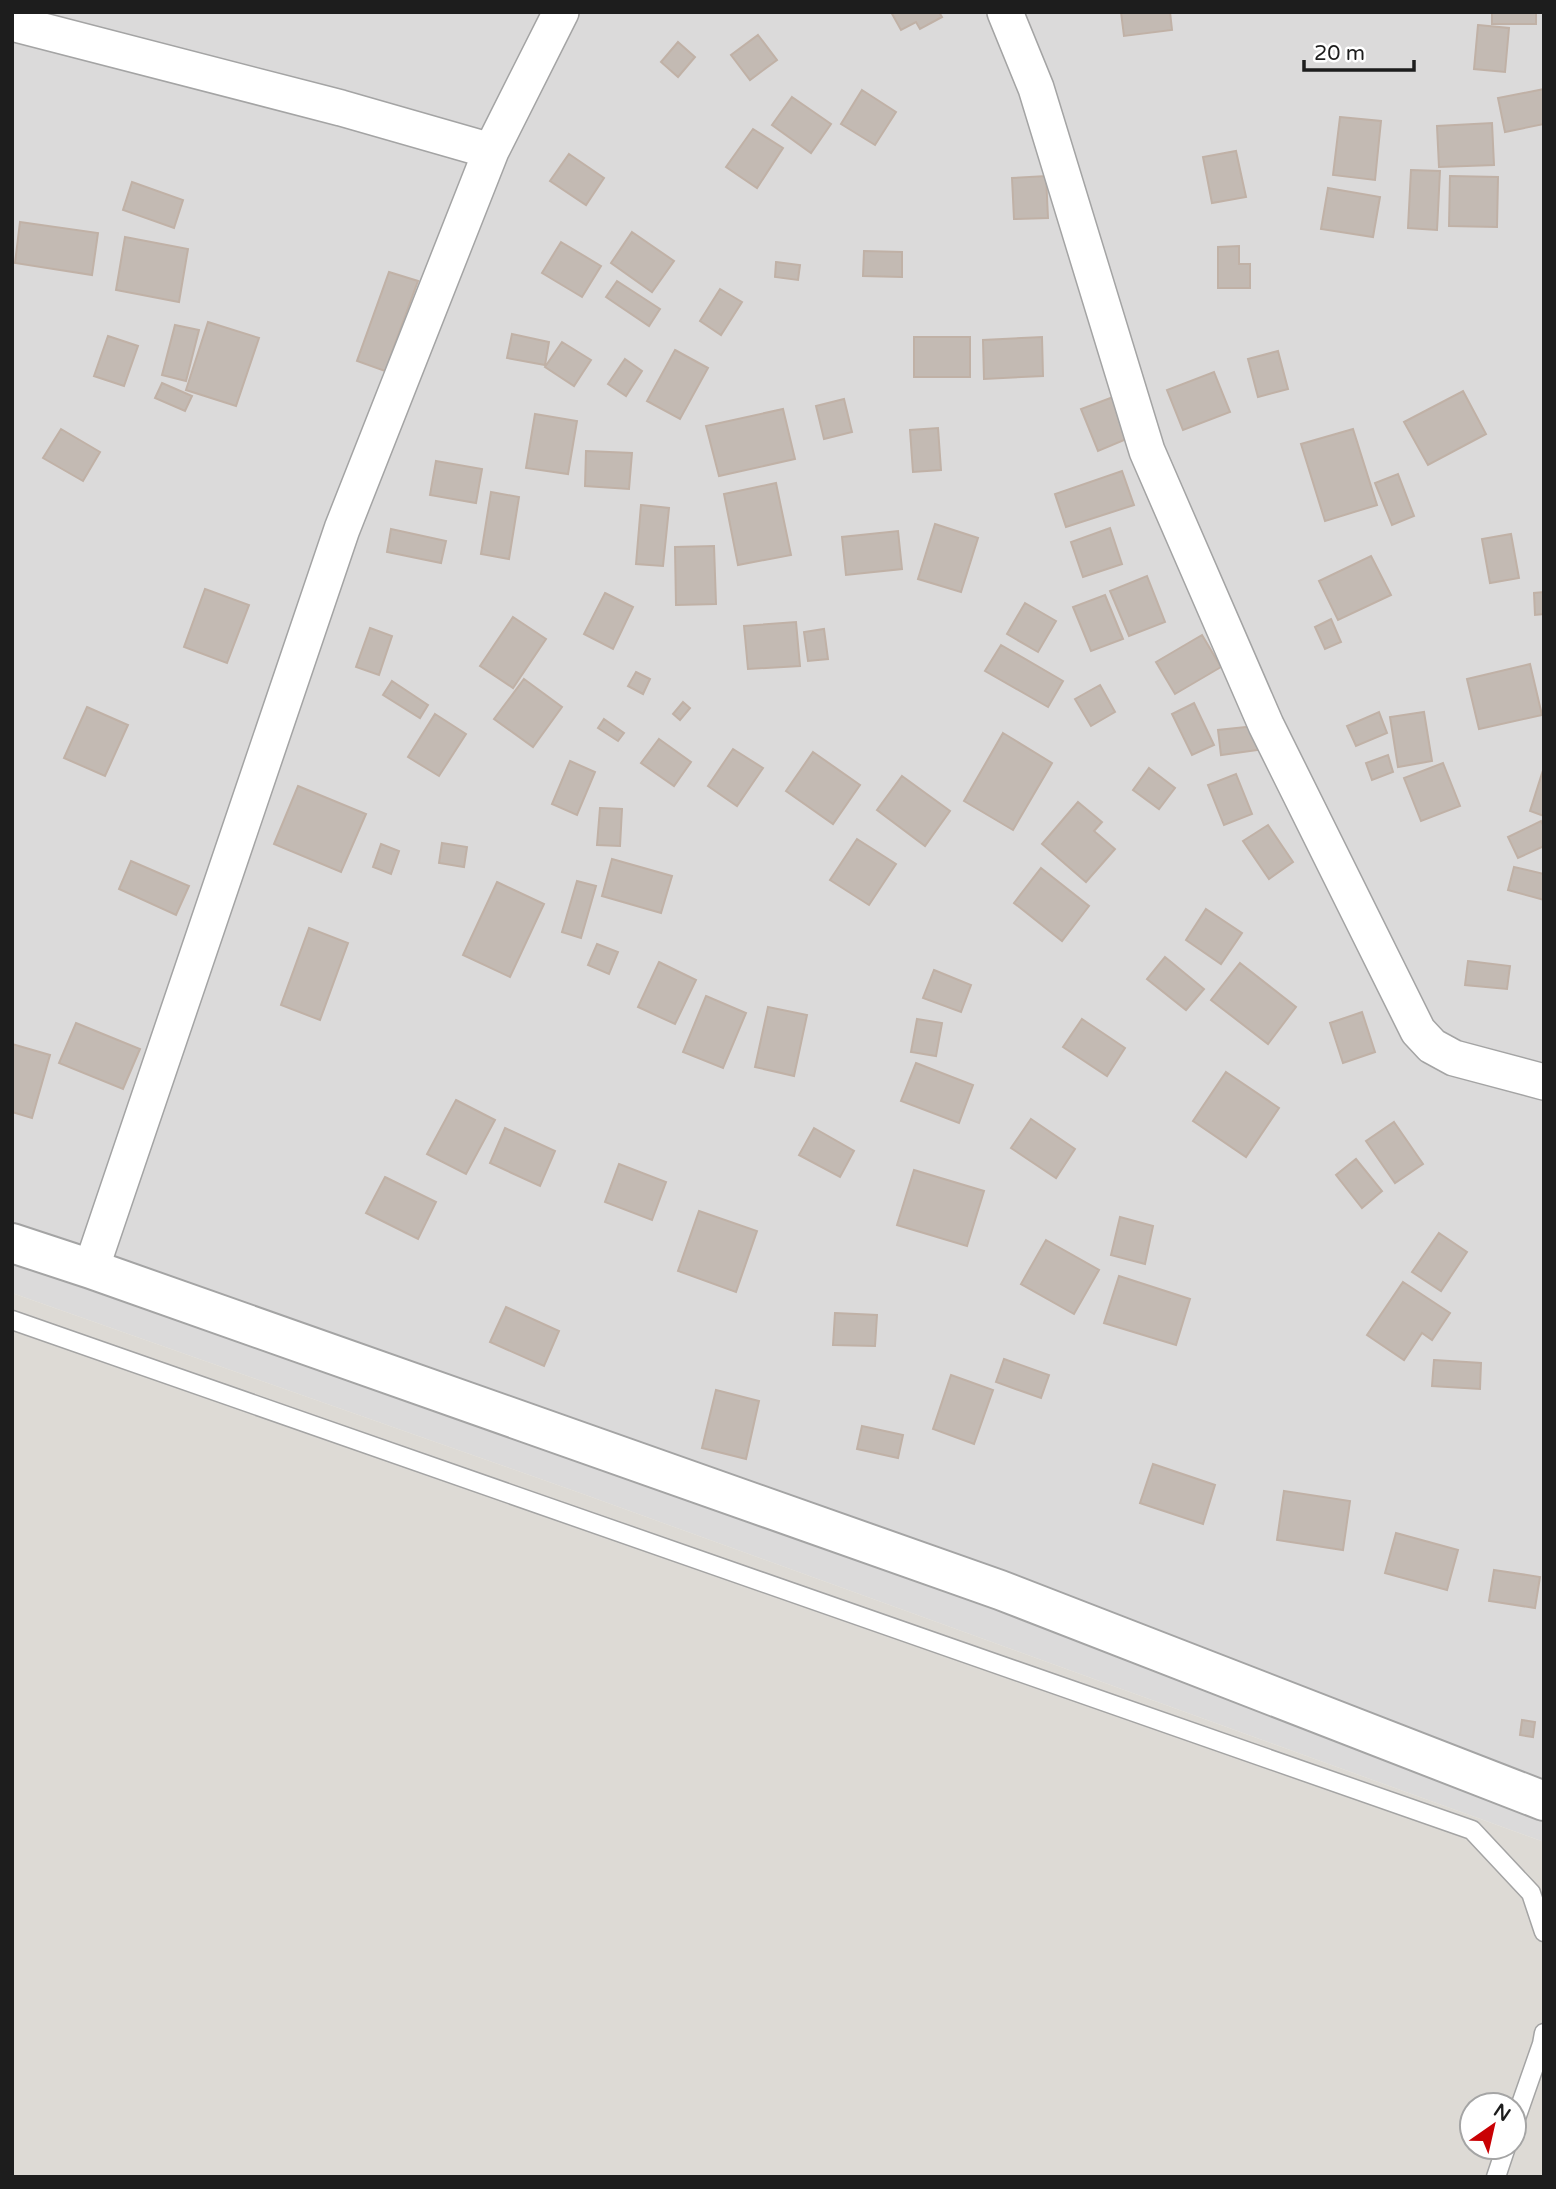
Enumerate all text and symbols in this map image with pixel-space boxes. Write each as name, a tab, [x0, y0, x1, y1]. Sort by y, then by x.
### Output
scale bar	[1304, 28, 1414, 72]
text: 20 m	[1314, 41, 1365, 66]
north arrow	[1458, 2091, 1528, 2161]
text: N	[1489, 2099, 1514, 2126]

